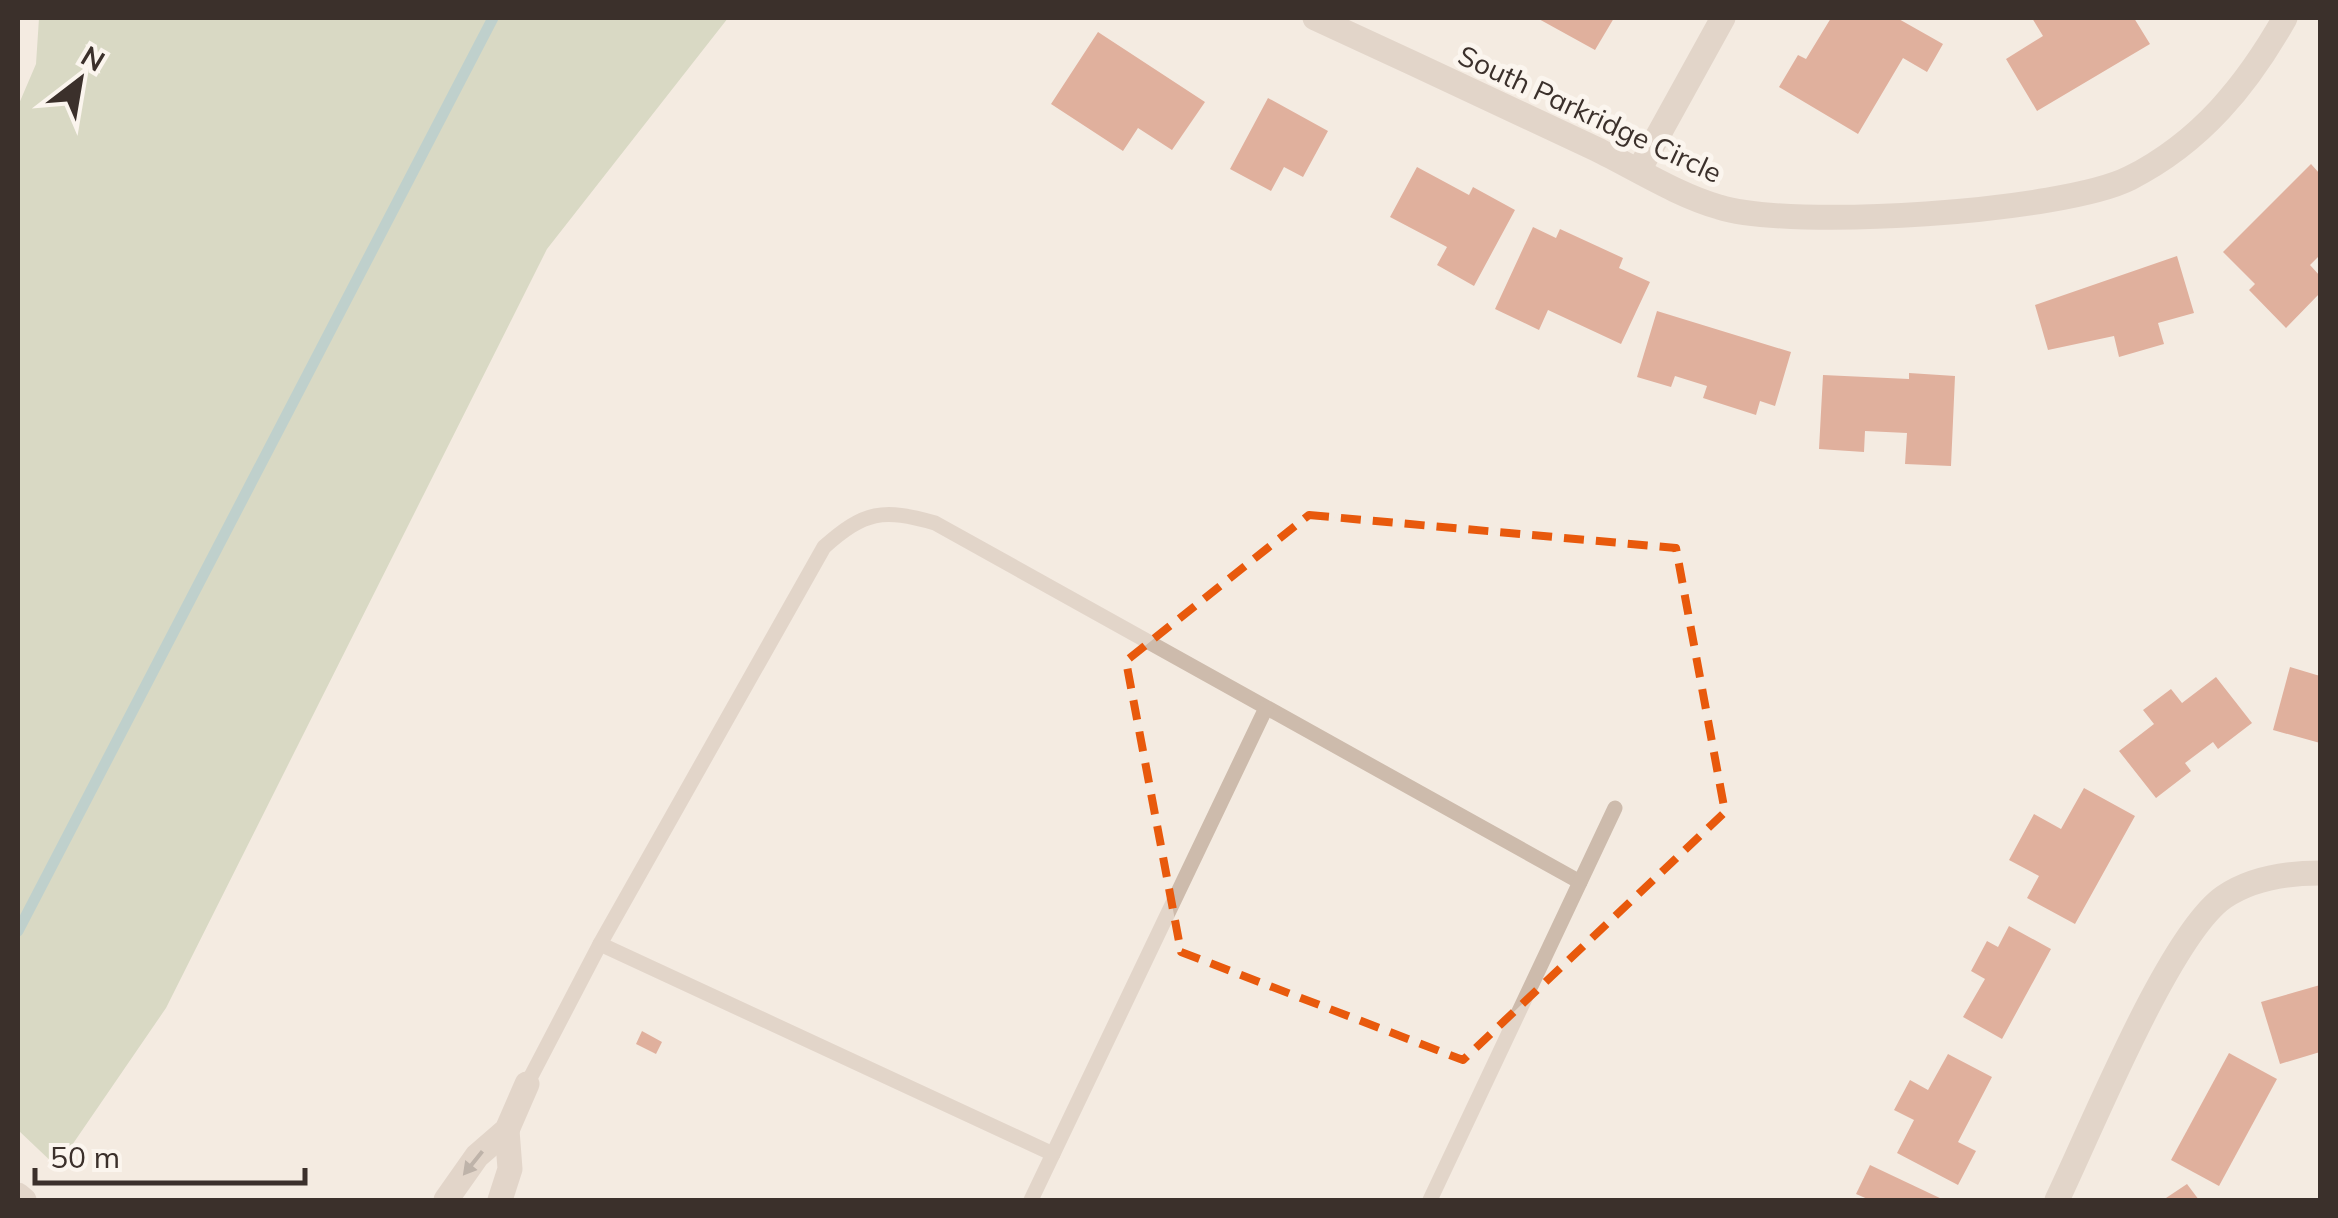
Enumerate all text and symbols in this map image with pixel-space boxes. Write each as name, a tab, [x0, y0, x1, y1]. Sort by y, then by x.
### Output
north arrow	[30, 30, 130, 130]
street label: South Parkridge Circle	[1453, 37, 1728, 190]
text: N	[75, 38, 111, 79]
scale bar	[35, 1123, 305, 1185]
text: 50 m	[50, 1138, 120, 1176]
one-way arrow	[463, 1149, 484, 1175]

